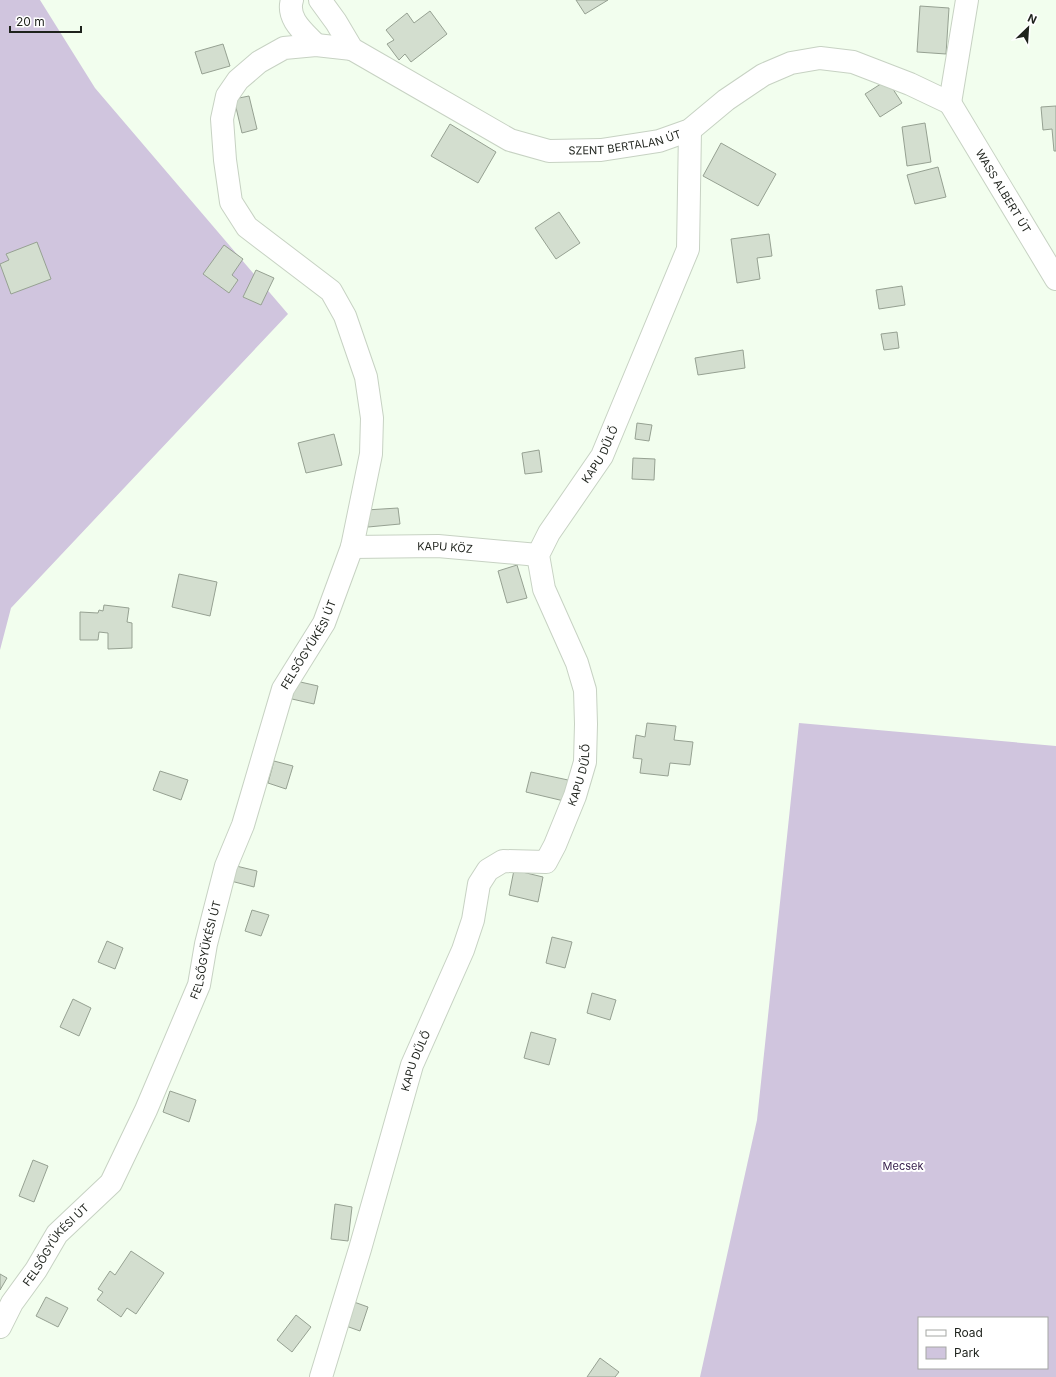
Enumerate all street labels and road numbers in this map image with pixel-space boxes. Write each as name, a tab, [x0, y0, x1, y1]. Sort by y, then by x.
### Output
street label: SZENT BERTALAN ÚT	[568, 127, 683, 158]
street label: WASS ALBERT ÚT	[973, 147, 1034, 236]
street label: KAPU DŰLŐ	[578, 423, 621, 486]
street label: KAPU KÖZ	[417, 539, 473, 556]
street label: FELSŐGYÜKÉSI ÚT	[278, 598, 339, 692]
street label: KAPU DŰLŐ	[565, 744, 593, 808]
street label: FELSŐGYÜKÉSI ÚT	[187, 899, 224, 1001]
street label: KAPU DŰLŐ	[398, 1028, 433, 1093]
street label: FELSŐGYÜKÉSI ÚT	[20, 1201, 92, 1289]

